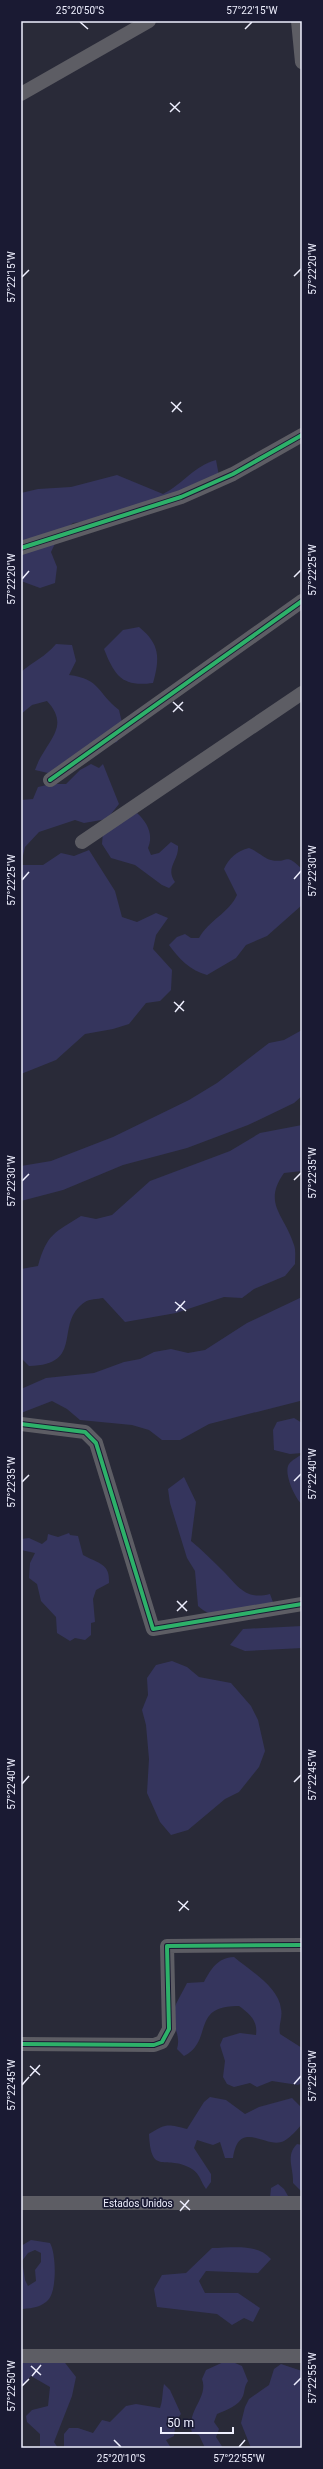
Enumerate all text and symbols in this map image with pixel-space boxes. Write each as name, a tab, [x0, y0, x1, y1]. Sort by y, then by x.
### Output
text: 25°20'50"S	[56, 5, 104, 16]
text: 57°22'15"W	[226, 5, 278, 16]
text: 57°22'20"W	[307, 243, 318, 295]
text: 57°22'15"W	[6, 251, 17, 303]
text: 57°22'25"W	[307, 544, 318, 596]
text: 57°22'20"W	[6, 553, 17, 605]
text: 57°22'30"W	[307, 845, 318, 897]
text: 57°22'25"W	[6, 854, 17, 906]
text: 57°22'35"W	[307, 1147, 318, 1199]
text: 57°22'30"W	[6, 1155, 17, 1207]
text: 57°22'40"W	[307, 1448, 318, 1500]
text: 57°22'35"W	[6, 1456, 17, 1508]
text: 57°22'45"W	[307, 1749, 318, 1801]
text: 57°22'40"W	[6, 1758, 17, 1810]
text: 57°22'50"W	[307, 2050, 318, 2102]
text: 57°22'45"W	[6, 2059, 17, 2111]
street label: Estados Unidos	[103, 2198, 173, 2209]
text: 57°22'55"W	[307, 2352, 318, 2404]
text: 57°22'50"W	[6, 2360, 17, 2412]
scale bar	[161, 2409, 233, 2435]
text: 50 m	[167, 2416, 194, 2430]
text: 25°20'10"S	[97, 2453, 145, 2464]
text: 57°22'55"W	[213, 2453, 265, 2464]

